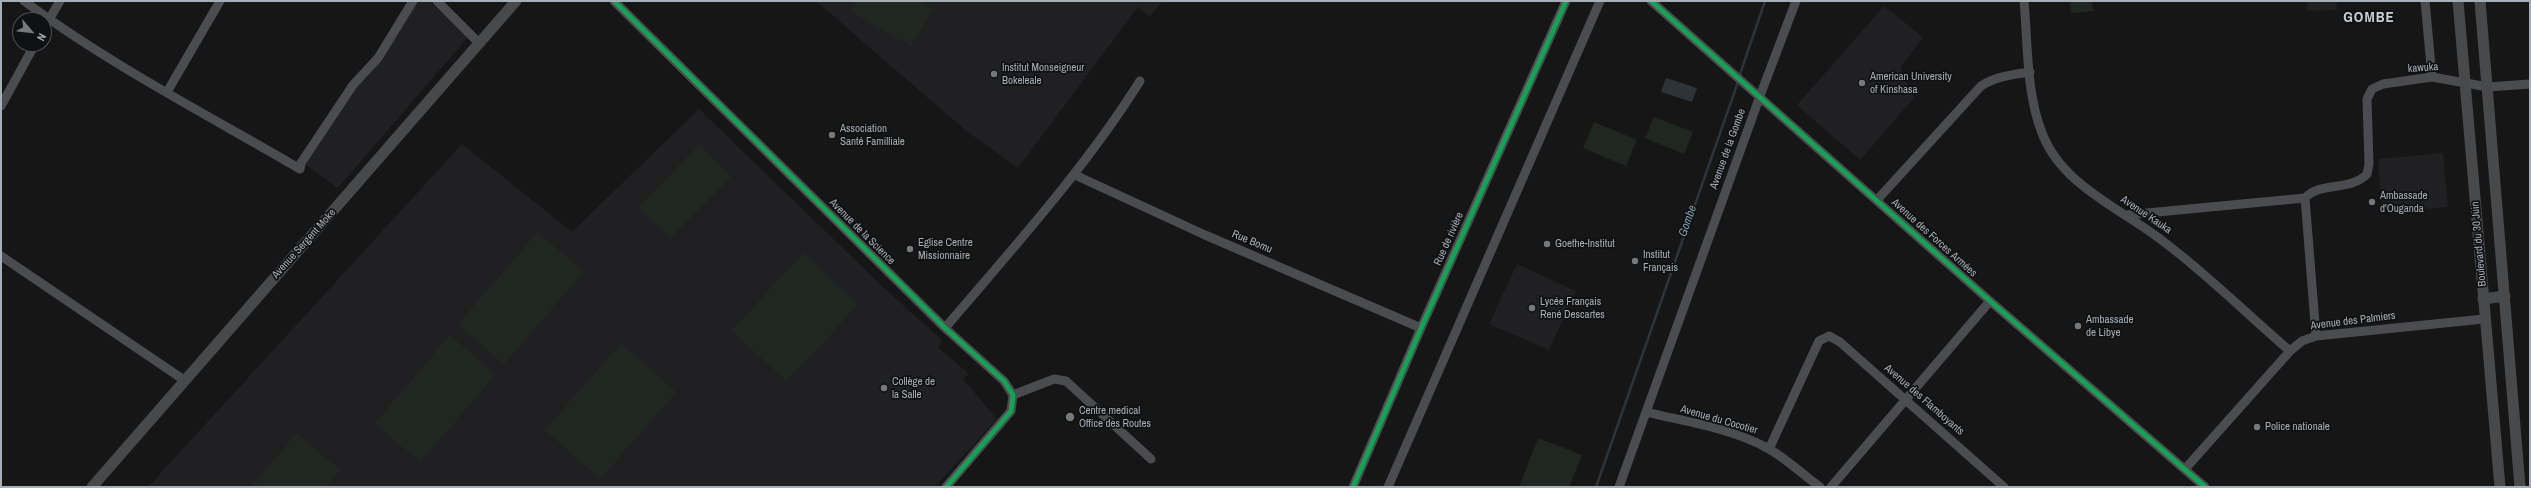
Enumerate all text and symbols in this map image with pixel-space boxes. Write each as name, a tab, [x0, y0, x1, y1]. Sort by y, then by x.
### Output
district label: GOMBE	[2343, 9, 2395, 27]
north arrow	[12, 12, 52, 52]
text: N	[34, 31, 49, 43]
street label: kawuka	[2407, 60, 2439, 76]
place label: Institut Monseigneur Bokeleale	[1002, 61, 1084, 87]
marker: Institut Monseigneur Bokeleale	[989, 69, 999, 79]
place label: American University of Kinshasa	[1870, 70, 1952, 96]
marker: American University of Kinshasa	[1857, 78, 1867, 88]
street label: Avenue de la Gombe	[1707, 107, 1749, 191]
place label: Association Santé Familliale	[840, 122, 905, 148]
marker: Association Santé Familliale	[827, 130, 837, 140]
place label: Ambassade d'Ouganda	[2380, 189, 2428, 215]
street label: Avenue Kauka	[2118, 193, 2174, 237]
street label: Avenue de la Science	[826, 196, 898, 268]
street label: Avenue des Forces Armées	[1888, 196, 1980, 280]
marker: Ambassade d'Ouganda	[2367, 197, 2377, 207]
street label: Boulevard du 30 Juin	[2469, 201, 2489, 287]
water label: Gombe	[1676, 203, 1700, 239]
street label: Avenue Sergent Moke	[269, 206, 339, 282]
street label: Rue de rivière	[1431, 210, 1467, 268]
street label: Rue Bomu	[1230, 228, 1274, 256]
place label: Eglise Centre Missionnaire	[918, 236, 973, 262]
place label: Goethe-Institut	[1555, 237, 1615, 251]
marker: Goethe-Institut	[1542, 239, 1552, 249]
marker: Eglise Centre Missionnaire	[905, 244, 915, 254]
place label: Institut Français	[1643, 248, 1678, 274]
marker: Institut Français	[1630, 256, 1640, 266]
place label: Lycée Français René Descartes	[1540, 295, 1605, 321]
marker: Lycée Français René Descartes	[1527, 303, 1537, 313]
street label: Avenue des Palmiers	[2310, 309, 2396, 333]
place label: Ambassade de Libye	[2086, 313, 2134, 339]
marker: Ambassade de Libye	[2073, 321, 2083, 331]
street label: Avenue des Flamboyants	[1881, 362, 1967, 438]
place label: Collège de la Salle	[892, 375, 935, 401]
marker: Collège de la Salle	[879, 383, 889, 393]
street label: Avenue du Cocotier	[1679, 403, 1759, 437]
place label: Centre medical Office des Routes	[1079, 404, 1151, 430]
marker: Centre medical Office des Routes	[1064, 411, 1076, 423]
place label: Police nationale	[2265, 420, 2330, 434]
marker: Police nationale	[2252, 422, 2262, 432]

